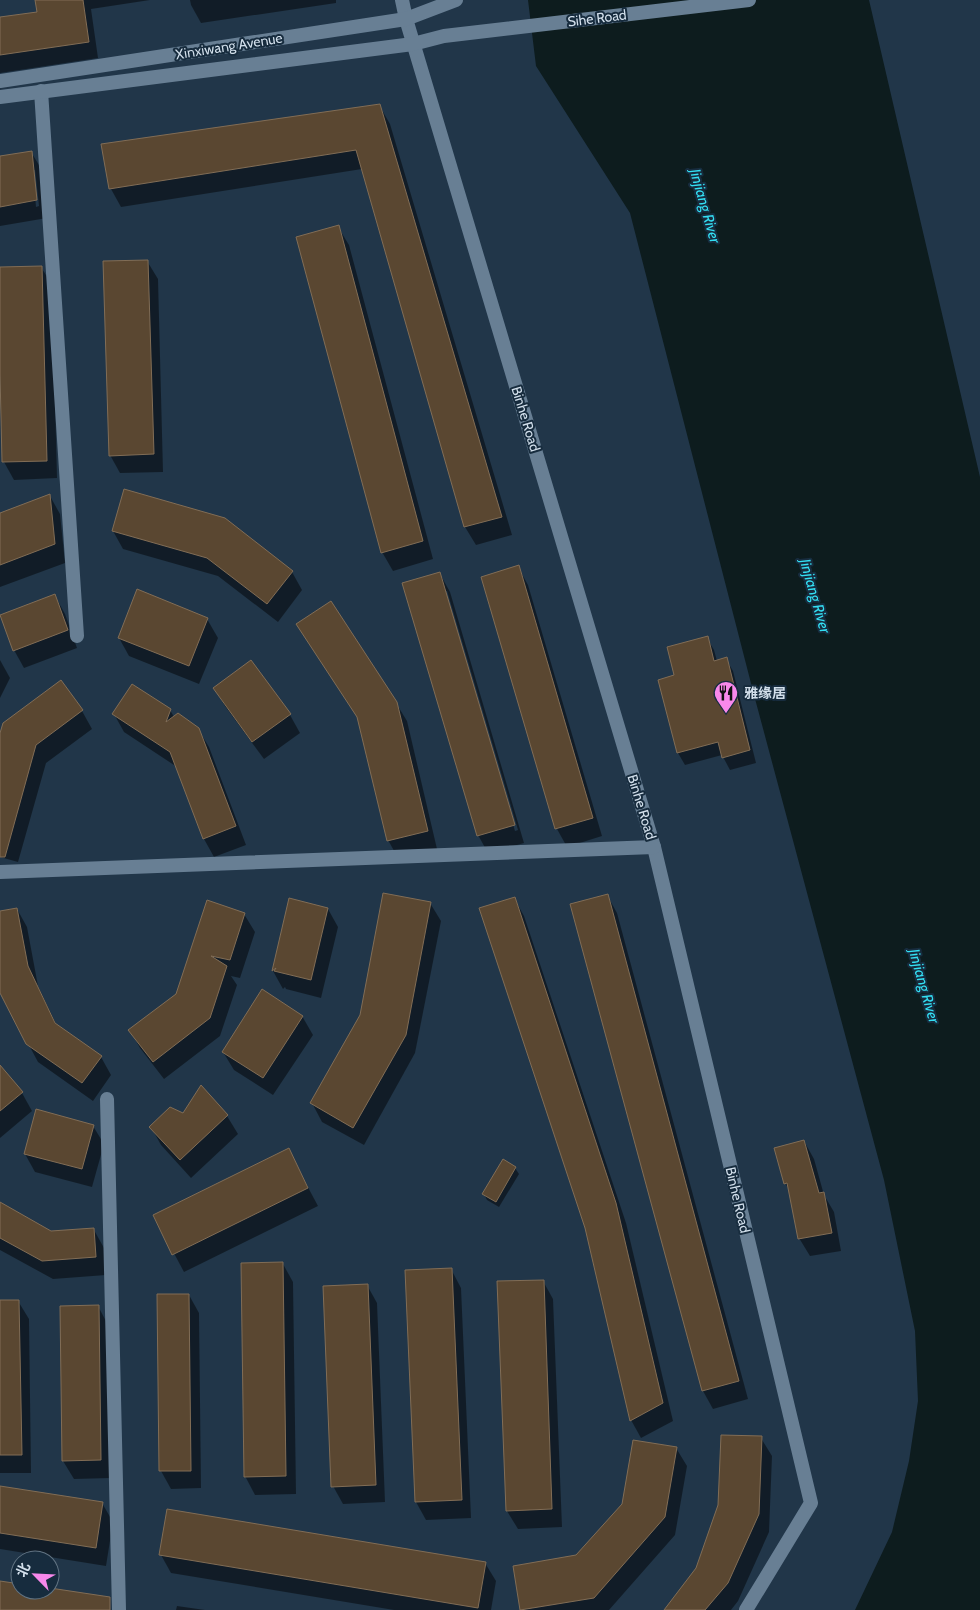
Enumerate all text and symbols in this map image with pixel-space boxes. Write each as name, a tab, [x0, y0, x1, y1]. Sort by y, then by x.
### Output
street label: Sihe Road	[566, 5, 628, 31]
street label: Xinxiwang Avenue	[174, 29, 284, 63]
water label: Jinjiang River	[685, 165, 725, 247]
street label: Binhe Road	[508, 384, 544, 454]
water label: Jinjiang River	[795, 555, 835, 637]
restaurant icon: 雅缘居	[713, 680, 739, 714]
place label: 雅缘居	[744, 684, 786, 702]
street label: Binhe Road	[624, 772, 660, 842]
water label: Jinjiang River	[904, 945, 944, 1027]
street label: Binhe Road	[722, 1165, 754, 1235]
north arrow	[10, 1550, 60, 1600]
text: 北	[12, 1560, 34, 1580]

